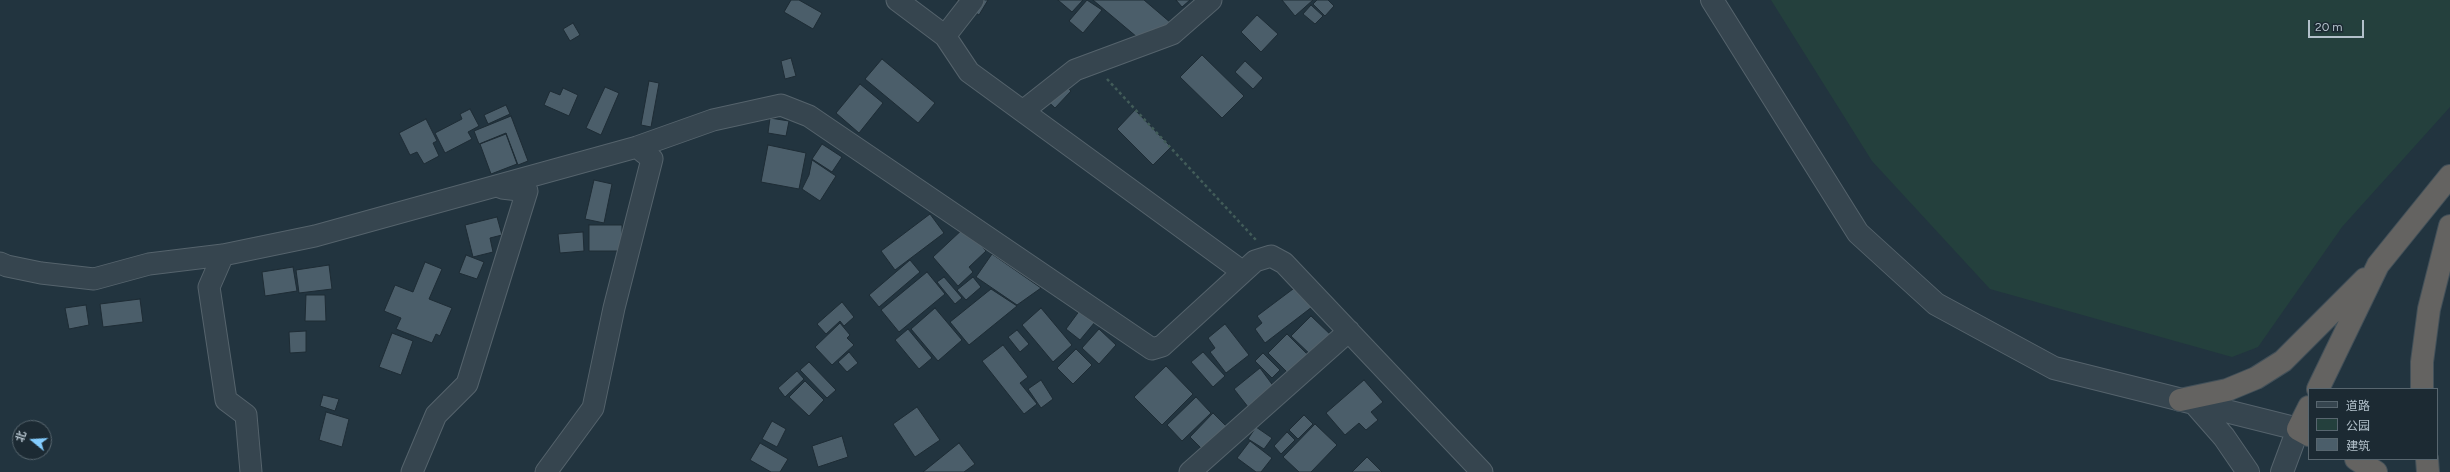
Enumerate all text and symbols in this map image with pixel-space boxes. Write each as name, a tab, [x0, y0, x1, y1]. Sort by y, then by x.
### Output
scale bar	[2310, 12, 2366, 38]
text: 20 m	[2315, 20, 2343, 34]
legend	[2308, 388, 2438, 460]
text: 道路	[2346, 399, 2370, 413]
text: 公园	[2346, 419, 2370, 433]
north arrow	[12, 420, 52, 460]
text: 北	[13, 429, 29, 444]
text: 建筑	[2346, 439, 2370, 453]

